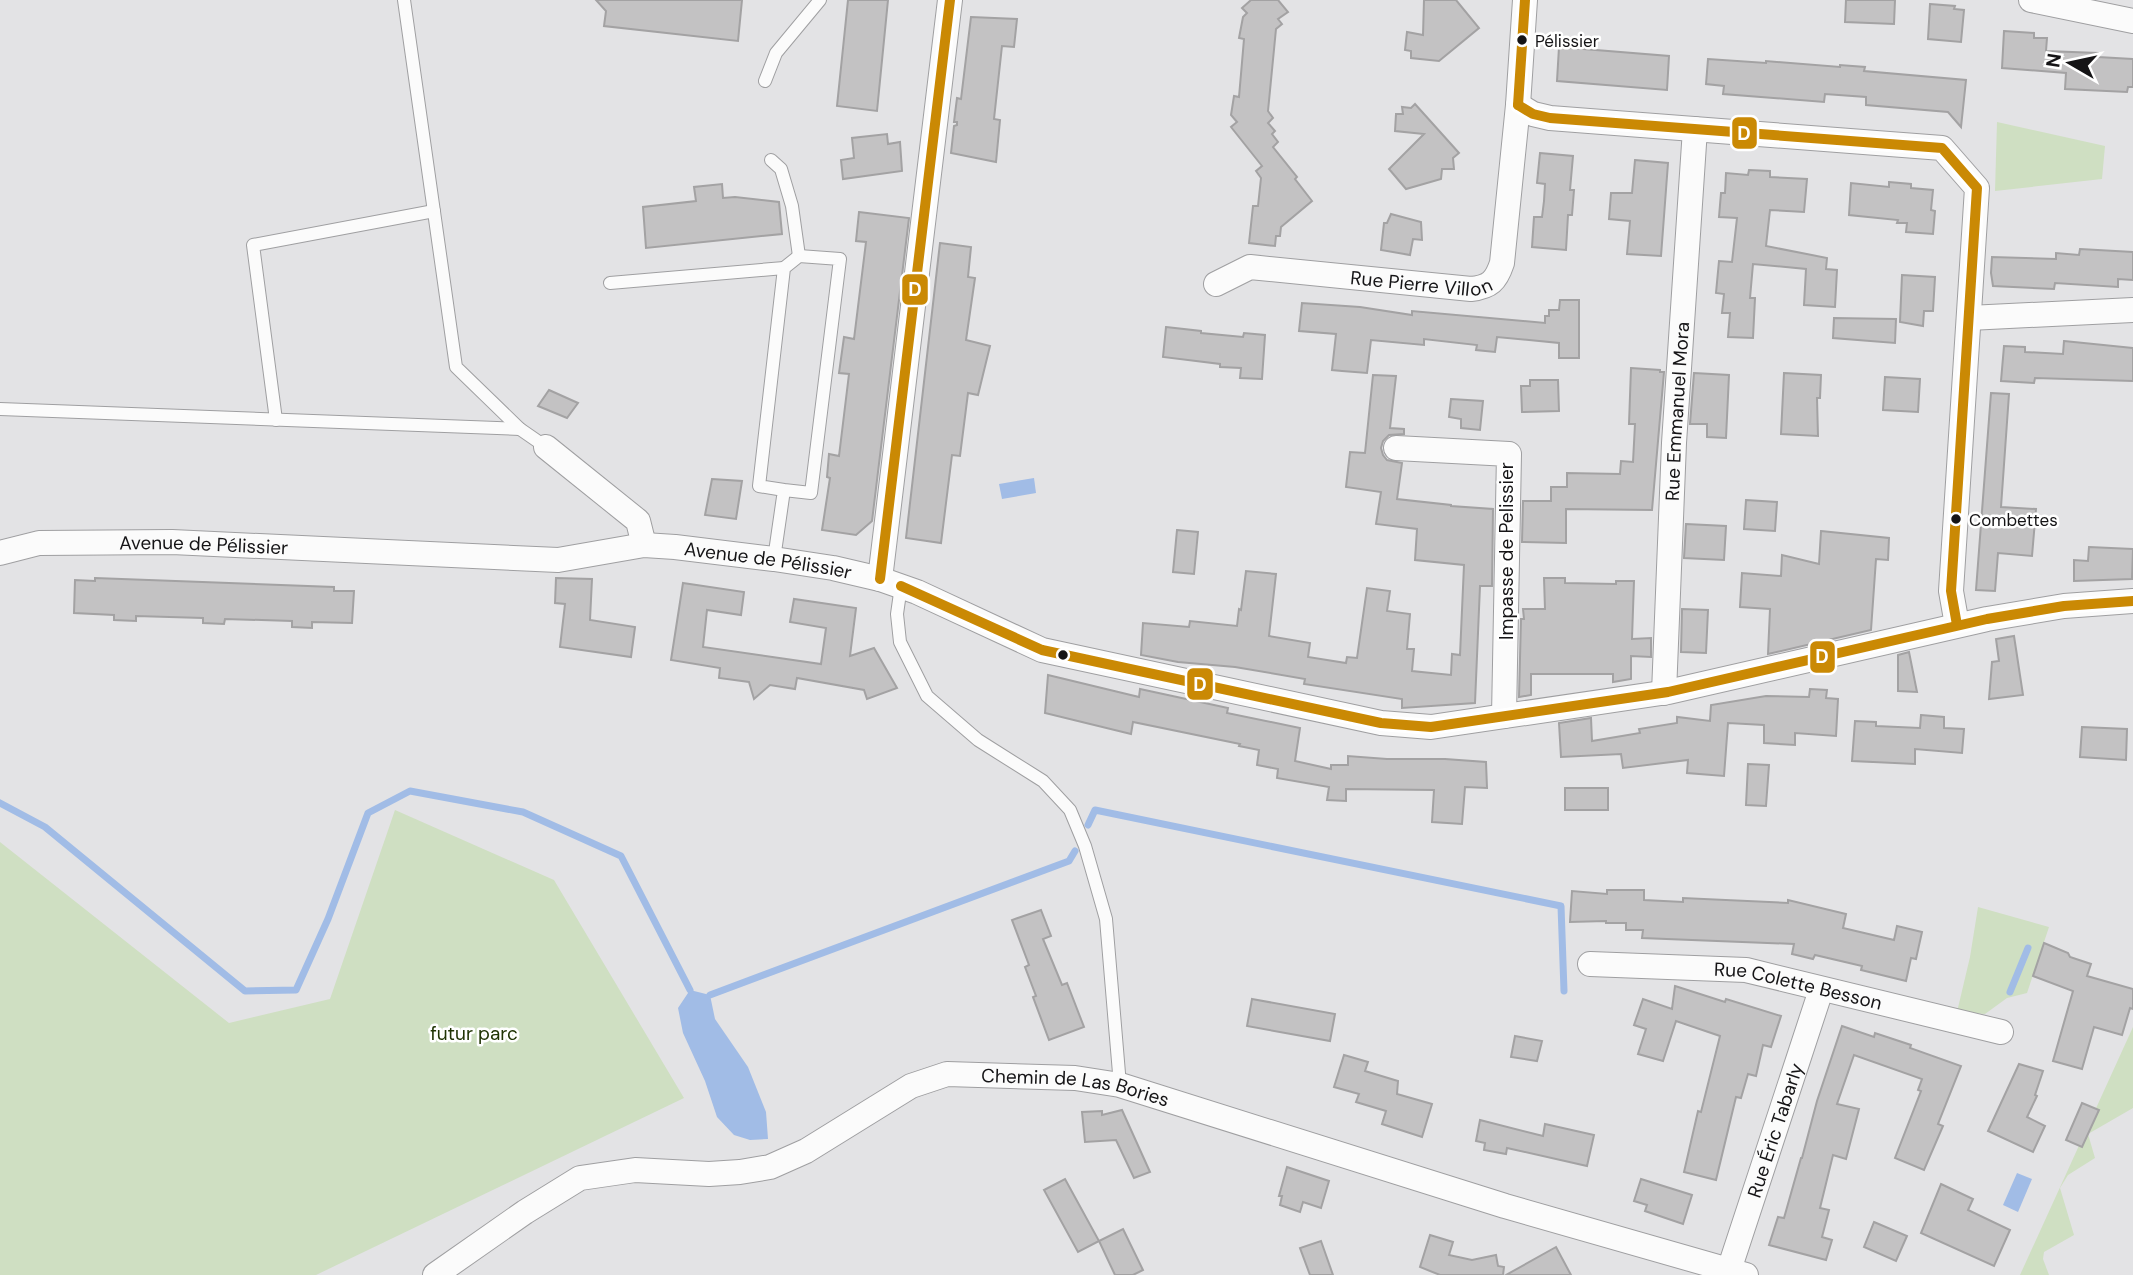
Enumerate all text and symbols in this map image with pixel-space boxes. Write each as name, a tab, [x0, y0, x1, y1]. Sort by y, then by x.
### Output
north arrow	[2035, 28, 2105, 98]
place label: Pélissier	[1535, 30, 1599, 52]
marker: Pélissier	[1515, 33, 1529, 47]
text: N	[2040, 52, 2067, 69]
line badge: D	[1731, 116, 1758, 150]
text: D	[1737, 121, 1751, 146]
street label: Rue Pierre Villon	[1349, 265, 1496, 302]
line badge: D	[901, 273, 929, 306]
text: D	[908, 277, 922, 302]
street label: Rue Emmanuel Mora	[1660, 321, 1695, 501]
street label: Impasse de Pelissier	[1494, 462, 1519, 640]
place label: Combettes	[1969, 509, 2058, 531]
marker: Combettes	[1949, 512, 1963, 526]
street label: Avenue de Pélissier	[119, 530, 289, 560]
street label: Avenue de Pélissier	[683, 536, 854, 585]
line badge: D	[1809, 640, 1836, 674]
text: D	[1815, 644, 1829, 669]
unlabelled marker	[1056, 648, 1070, 662]
line badge: D	[1186, 667, 1214, 701]
text: D	[1193, 672, 1207, 697]
street label: Rue Colette Besson	[1714, 957, 1885, 1016]
park label: futur parc	[430, 1021, 518, 1046]
street label: Rue Éric Tabarly	[1742, 1060, 1809, 1201]
street label: Chemin de Las Bories	[981, 1063, 1172, 1113]

